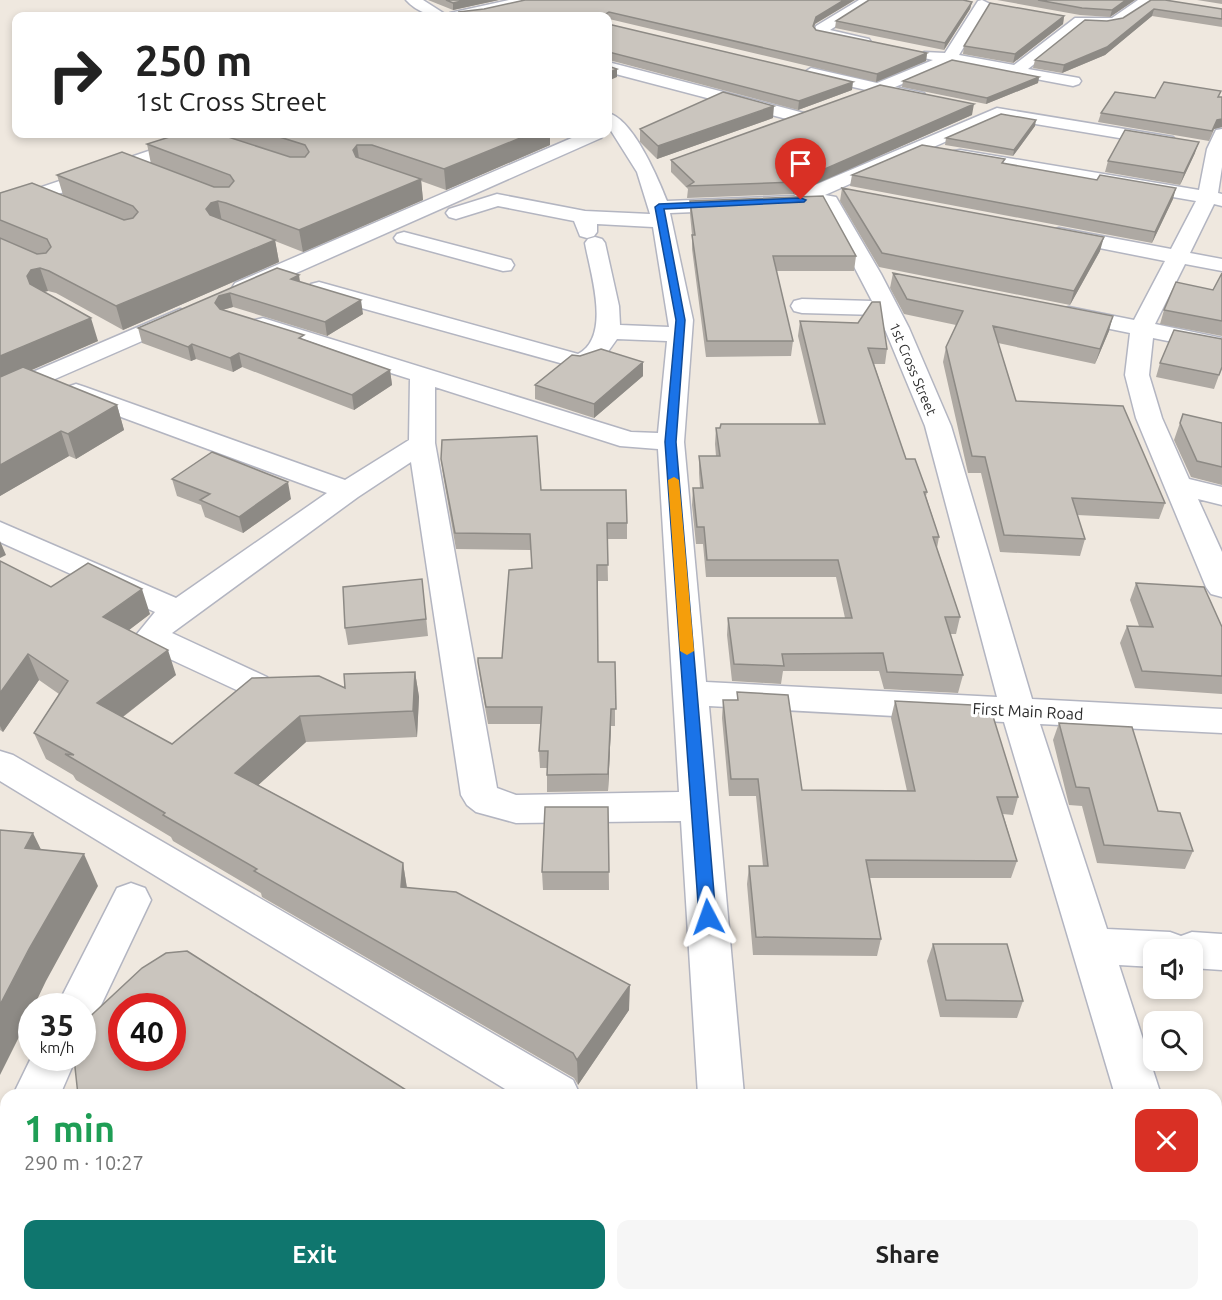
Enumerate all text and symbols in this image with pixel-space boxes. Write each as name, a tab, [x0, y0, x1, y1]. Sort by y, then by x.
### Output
icon: right	[36, 36, 114, 114]
text: 250 m	[135, 37, 252, 84]
text: 1st Cross Street	[135, 86, 326, 116]
pin	[775, 138, 826, 200]
icon: arrive	[784, 147, 817, 180]
street label: 1st Cross Street	[886, 320, 940, 418]
street label: First Main Road	[972, 699, 1084, 723]
position arrow	[676, 885, 740, 949]
map controls	[1143, 939, 1203, 1071]
button: sound	[1143, 939, 1203, 999]
speed limit sign: 40	[108, 993, 186, 1071]
text: 35	[40, 1008, 74, 1042]
button: search	[1143, 1011, 1203, 1071]
text: km/h	[40, 1039, 74, 1056]
text: 1 min	[24, 1108, 115, 1149]
button: close	[1135, 1109, 1198, 1172]
text: 290 m · 10:27	[24, 1151, 144, 1174]
button: Exit	[24, 1220, 605, 1289]
button: Share	[617, 1220, 1198, 1289]

